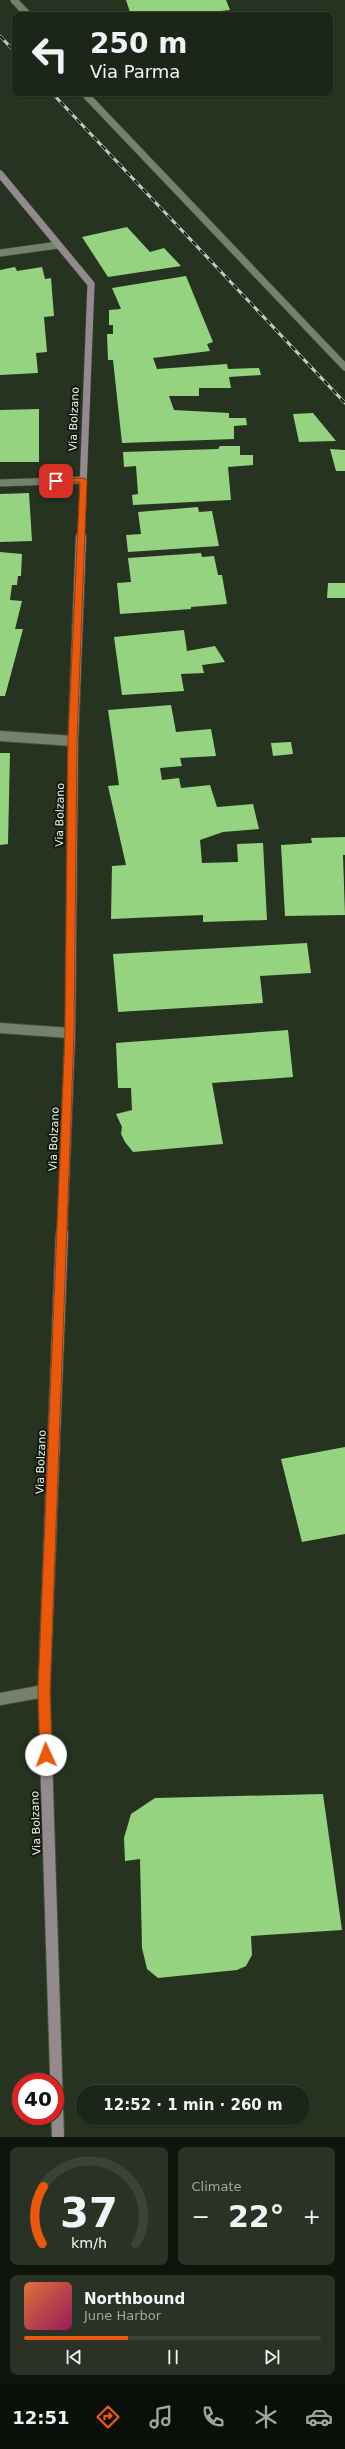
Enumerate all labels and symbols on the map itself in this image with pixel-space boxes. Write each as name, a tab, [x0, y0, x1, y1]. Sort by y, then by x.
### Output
street label: Via Bolzano	[66, 386, 82, 451]
pin	[39, 464, 73, 498]
street label: Via Bolzano	[53, 783, 67, 847]
street label: Via Bolzano	[46, 1106, 62, 1171]
street label: Via Bolzano	[33, 1429, 49, 1494]
position arrow	[25, 1734, 67, 1776]
street label: Via Bolzano	[28, 1790, 44, 1855]
speed limit sign: 40	[12, 2073, 64, 2125]

